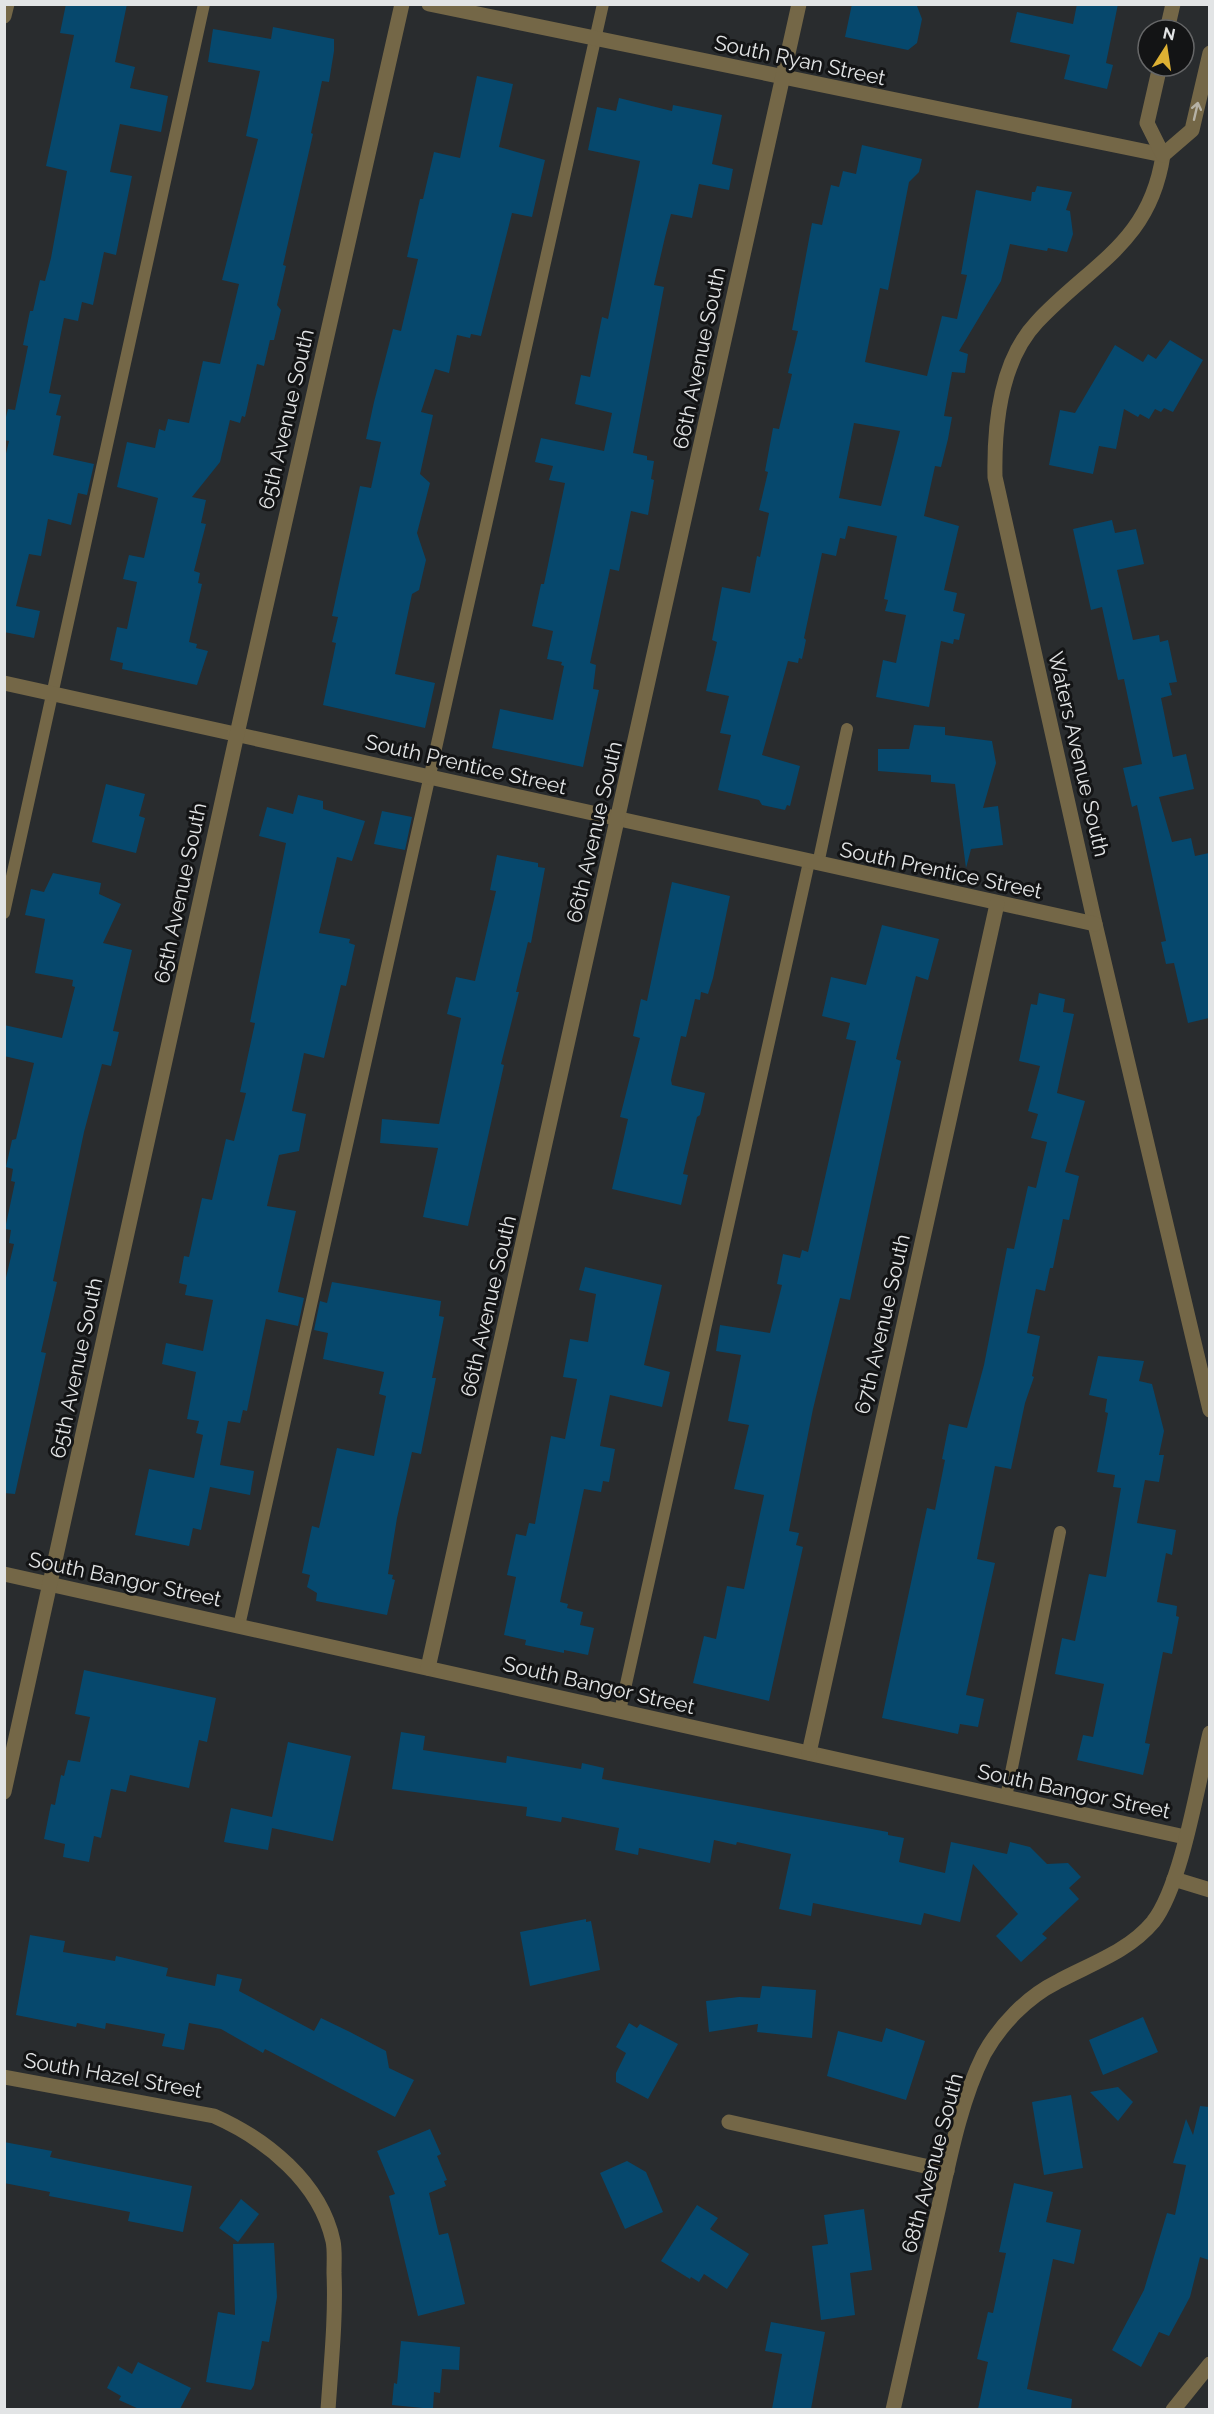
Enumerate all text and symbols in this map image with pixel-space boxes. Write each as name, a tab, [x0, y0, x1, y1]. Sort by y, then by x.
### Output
north arrow	[1136, 18, 1196, 78]
text: N	[1161, 23, 1177, 44]
street label: South Ryan Street	[712, 30, 888, 90]
one-way arrow	[1191, 101, 1203, 120]
street label: 66th Avenue South	[668, 265, 730, 451]
street label: 65th Avenue South	[253, 326, 319, 512]
street label: Waters Avenue South	[1043, 649, 1115, 859]
street label: South Prentice Street	[363, 729, 569, 799]
street label: 66th Avenue South	[561, 739, 627, 925]
street label: 65th Avenue South	[149, 800, 211, 986]
street label: South Prentice Street	[838, 836, 1044, 904]
street label: 66th Avenue South	[455, 1213, 521, 1399]
street label: 67th Avenue South	[849, 1232, 915, 1416]
street label: 65th Avenue South	[45, 1275, 107, 1461]
street label: South Bangor Street	[27, 1546, 223, 1612]
street label: South Bangor Street	[501, 1651, 697, 1719]
street label: South Bangor Street	[976, 1758, 1172, 1824]
street label: South Hazel Street	[22, 2047, 204, 2103]
street label: 68th Avenue South	[896, 2070, 968, 2256]

